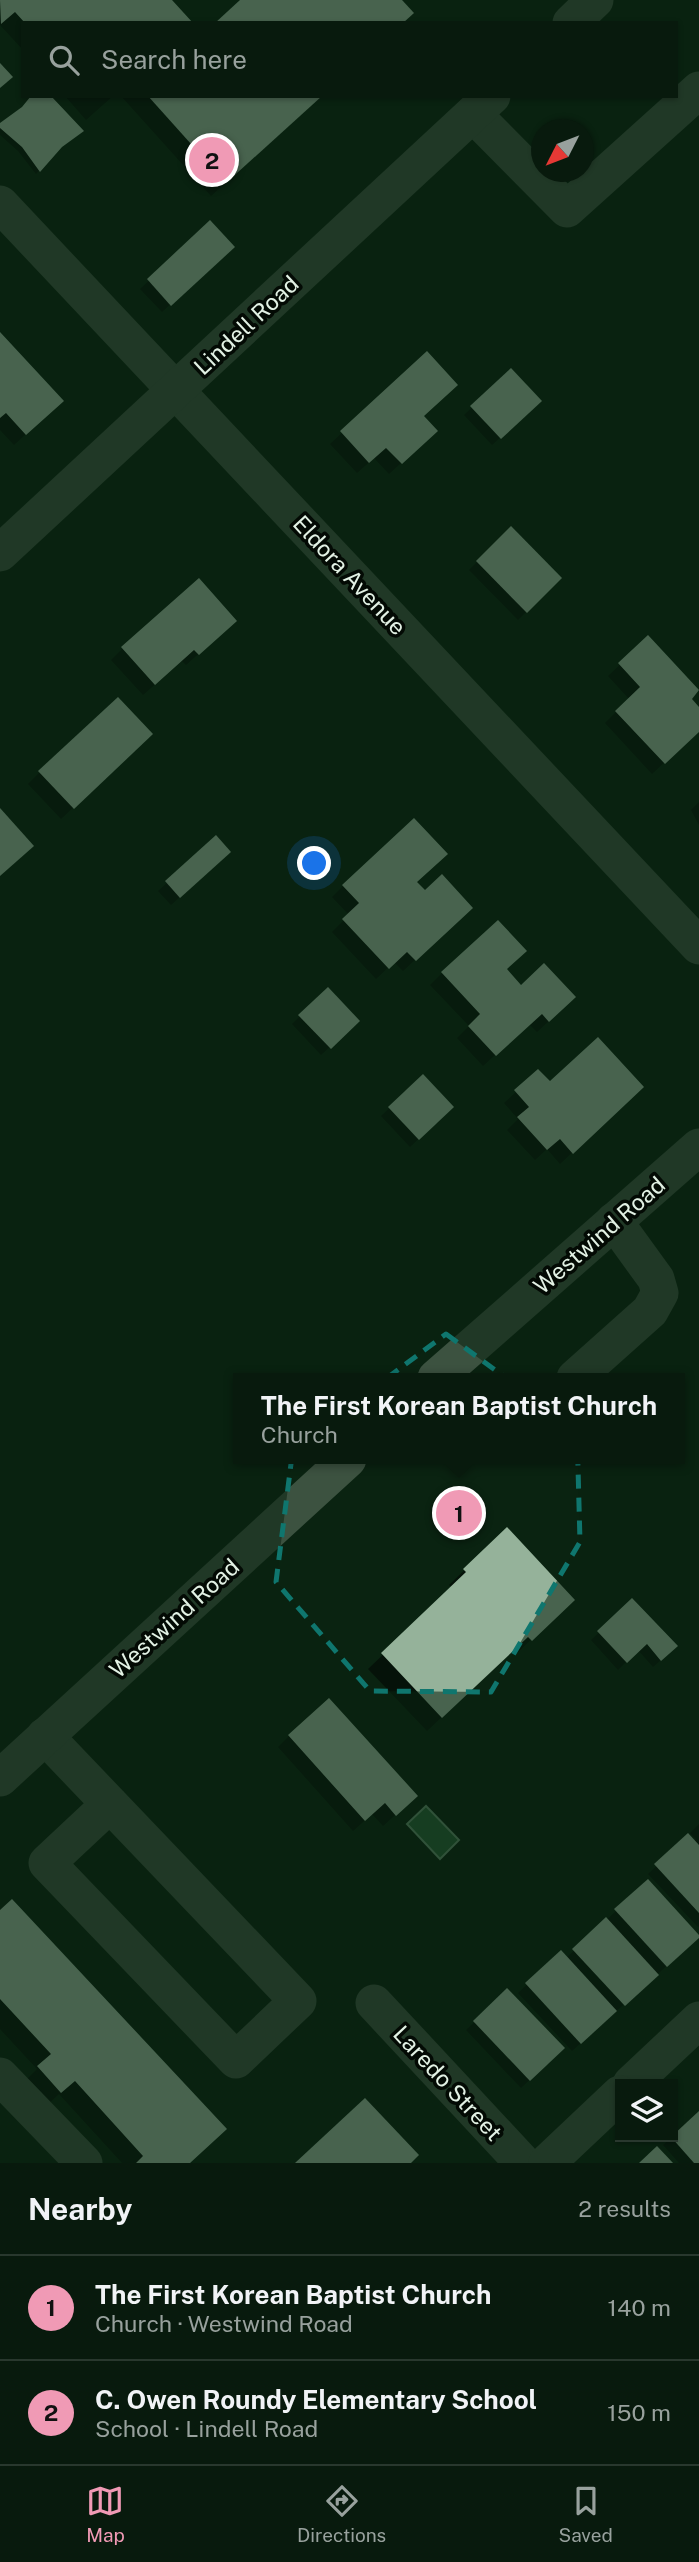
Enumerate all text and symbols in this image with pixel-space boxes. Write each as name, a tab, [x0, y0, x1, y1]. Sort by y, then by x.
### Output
search box	[21, 21, 678, 98]
icon: search	[45, 41, 83, 79]
text: Search here	[101, 44, 247, 75]
north arrow	[531, 119, 594, 182]
pin: 2	[189, 134, 235, 186]
street label: Lindell Road	[188, 270, 304, 380]
street label: Eldora Avenue	[288, 510, 412, 640]
your location	[297, 846, 331, 880]
street label: Westwind Road	[528, 1171, 670, 1299]
popup	[233, 1373, 685, 1464]
text: The First Korean Baptist Church	[261, 1390, 657, 1421]
text: Church	[261, 1421, 338, 1448]
pin: 1	[436, 1487, 482, 1539]
street label: Westwind Road	[104, 1553, 244, 1683]
street label: Laredo Street	[388, 2020, 508, 2146]
map controls	[615, 2079, 678, 2142]
button: layers	[615, 2079, 678, 2142]
text: Nearby	[28, 2191, 132, 2227]
text: 2 results	[578, 2195, 671, 2222]
text: The First Korean Baptist Church	[95, 2279, 491, 2310]
text: 1	[46, 2294, 56, 2321]
text: 140 m	[608, 2294, 671, 2321]
text: Church · Westwind Road	[95, 2310, 353, 2337]
text: C. Owen Roundy Elementary School	[95, 2384, 537, 2415]
text: 2	[44, 2399, 58, 2426]
text: 150 m	[607, 2399, 671, 2426]
text: School · Lindell Road	[95, 2415, 318, 2442]
tab: Map	[86, 2482, 125, 2546]
tab: Directions	[297, 2482, 386, 2546]
tab: Saved	[559, 2482, 613, 2546]

